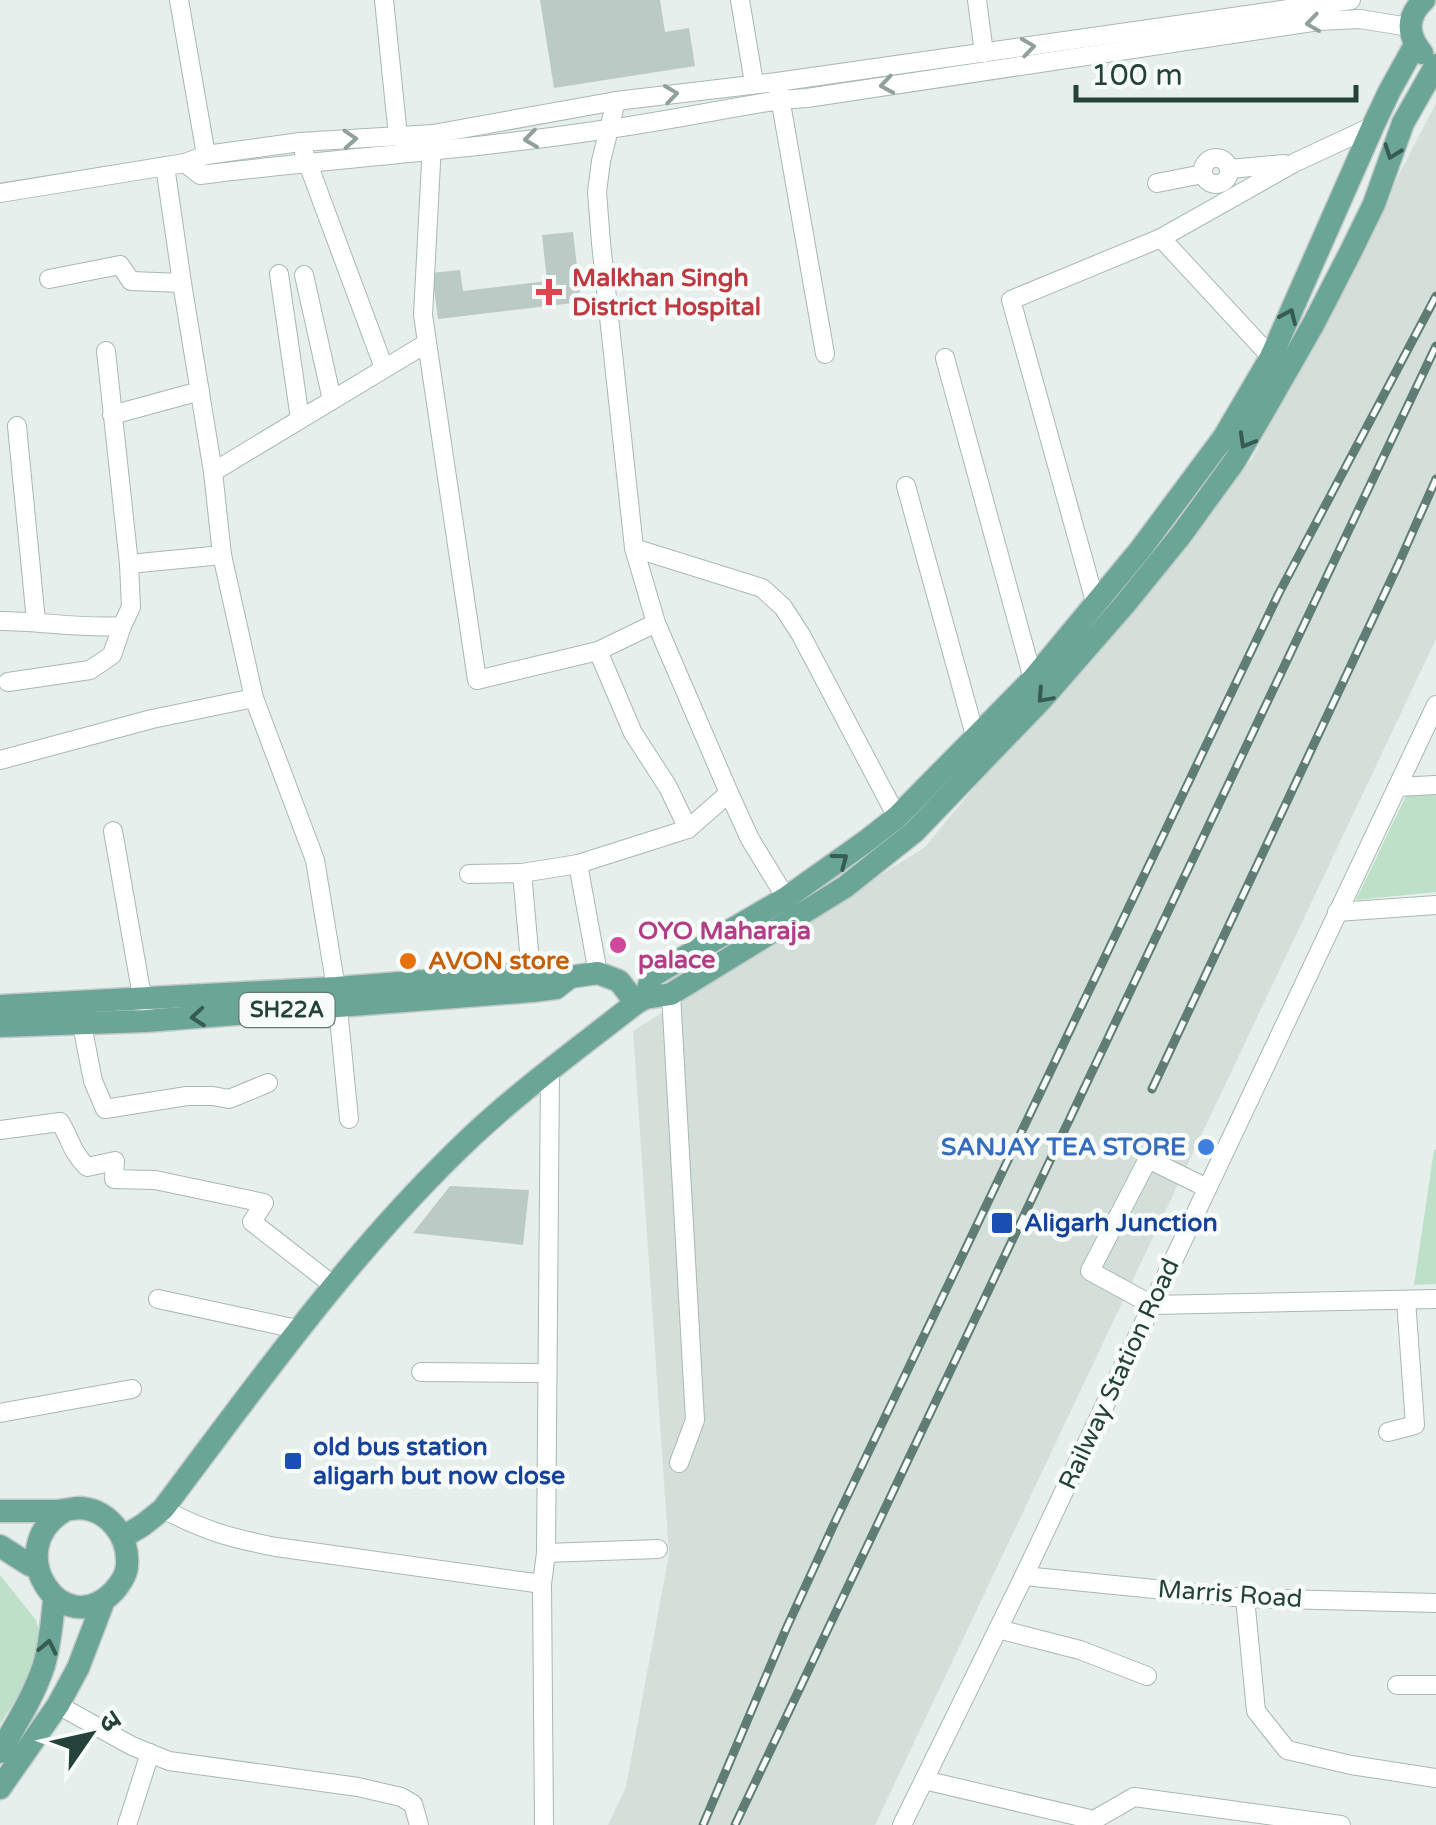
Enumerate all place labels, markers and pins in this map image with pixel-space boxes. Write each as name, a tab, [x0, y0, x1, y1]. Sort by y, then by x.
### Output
place label: Malkhan Singh District Hospital	[572, 263, 761, 322]
marker: Malkhan Singh District Hospital	[536, 279, 562, 305]
place label: OYO Maharaja palace	[638, 916, 811, 975]
marker: OYO Maharaja palace	[607, 934, 629, 956]
place label: AVON store	[428, 946, 569, 976]
marker: AVON store	[397, 950, 419, 972]
place label: SANJAY TEA STORE	[941, 1132, 1186, 1162]
marker: SANJAY TEA STORE	[1195, 1136, 1217, 1158]
place label: Aligarh Junction	[1024, 1208, 1218, 1238]
marker: Aligarh Junction	[989, 1210, 1015, 1236]
place label: old bus station aligarh but now close	[313, 1432, 565, 1491]
marker: old bus station aligarh but now close	[282, 1450, 304, 1472]

